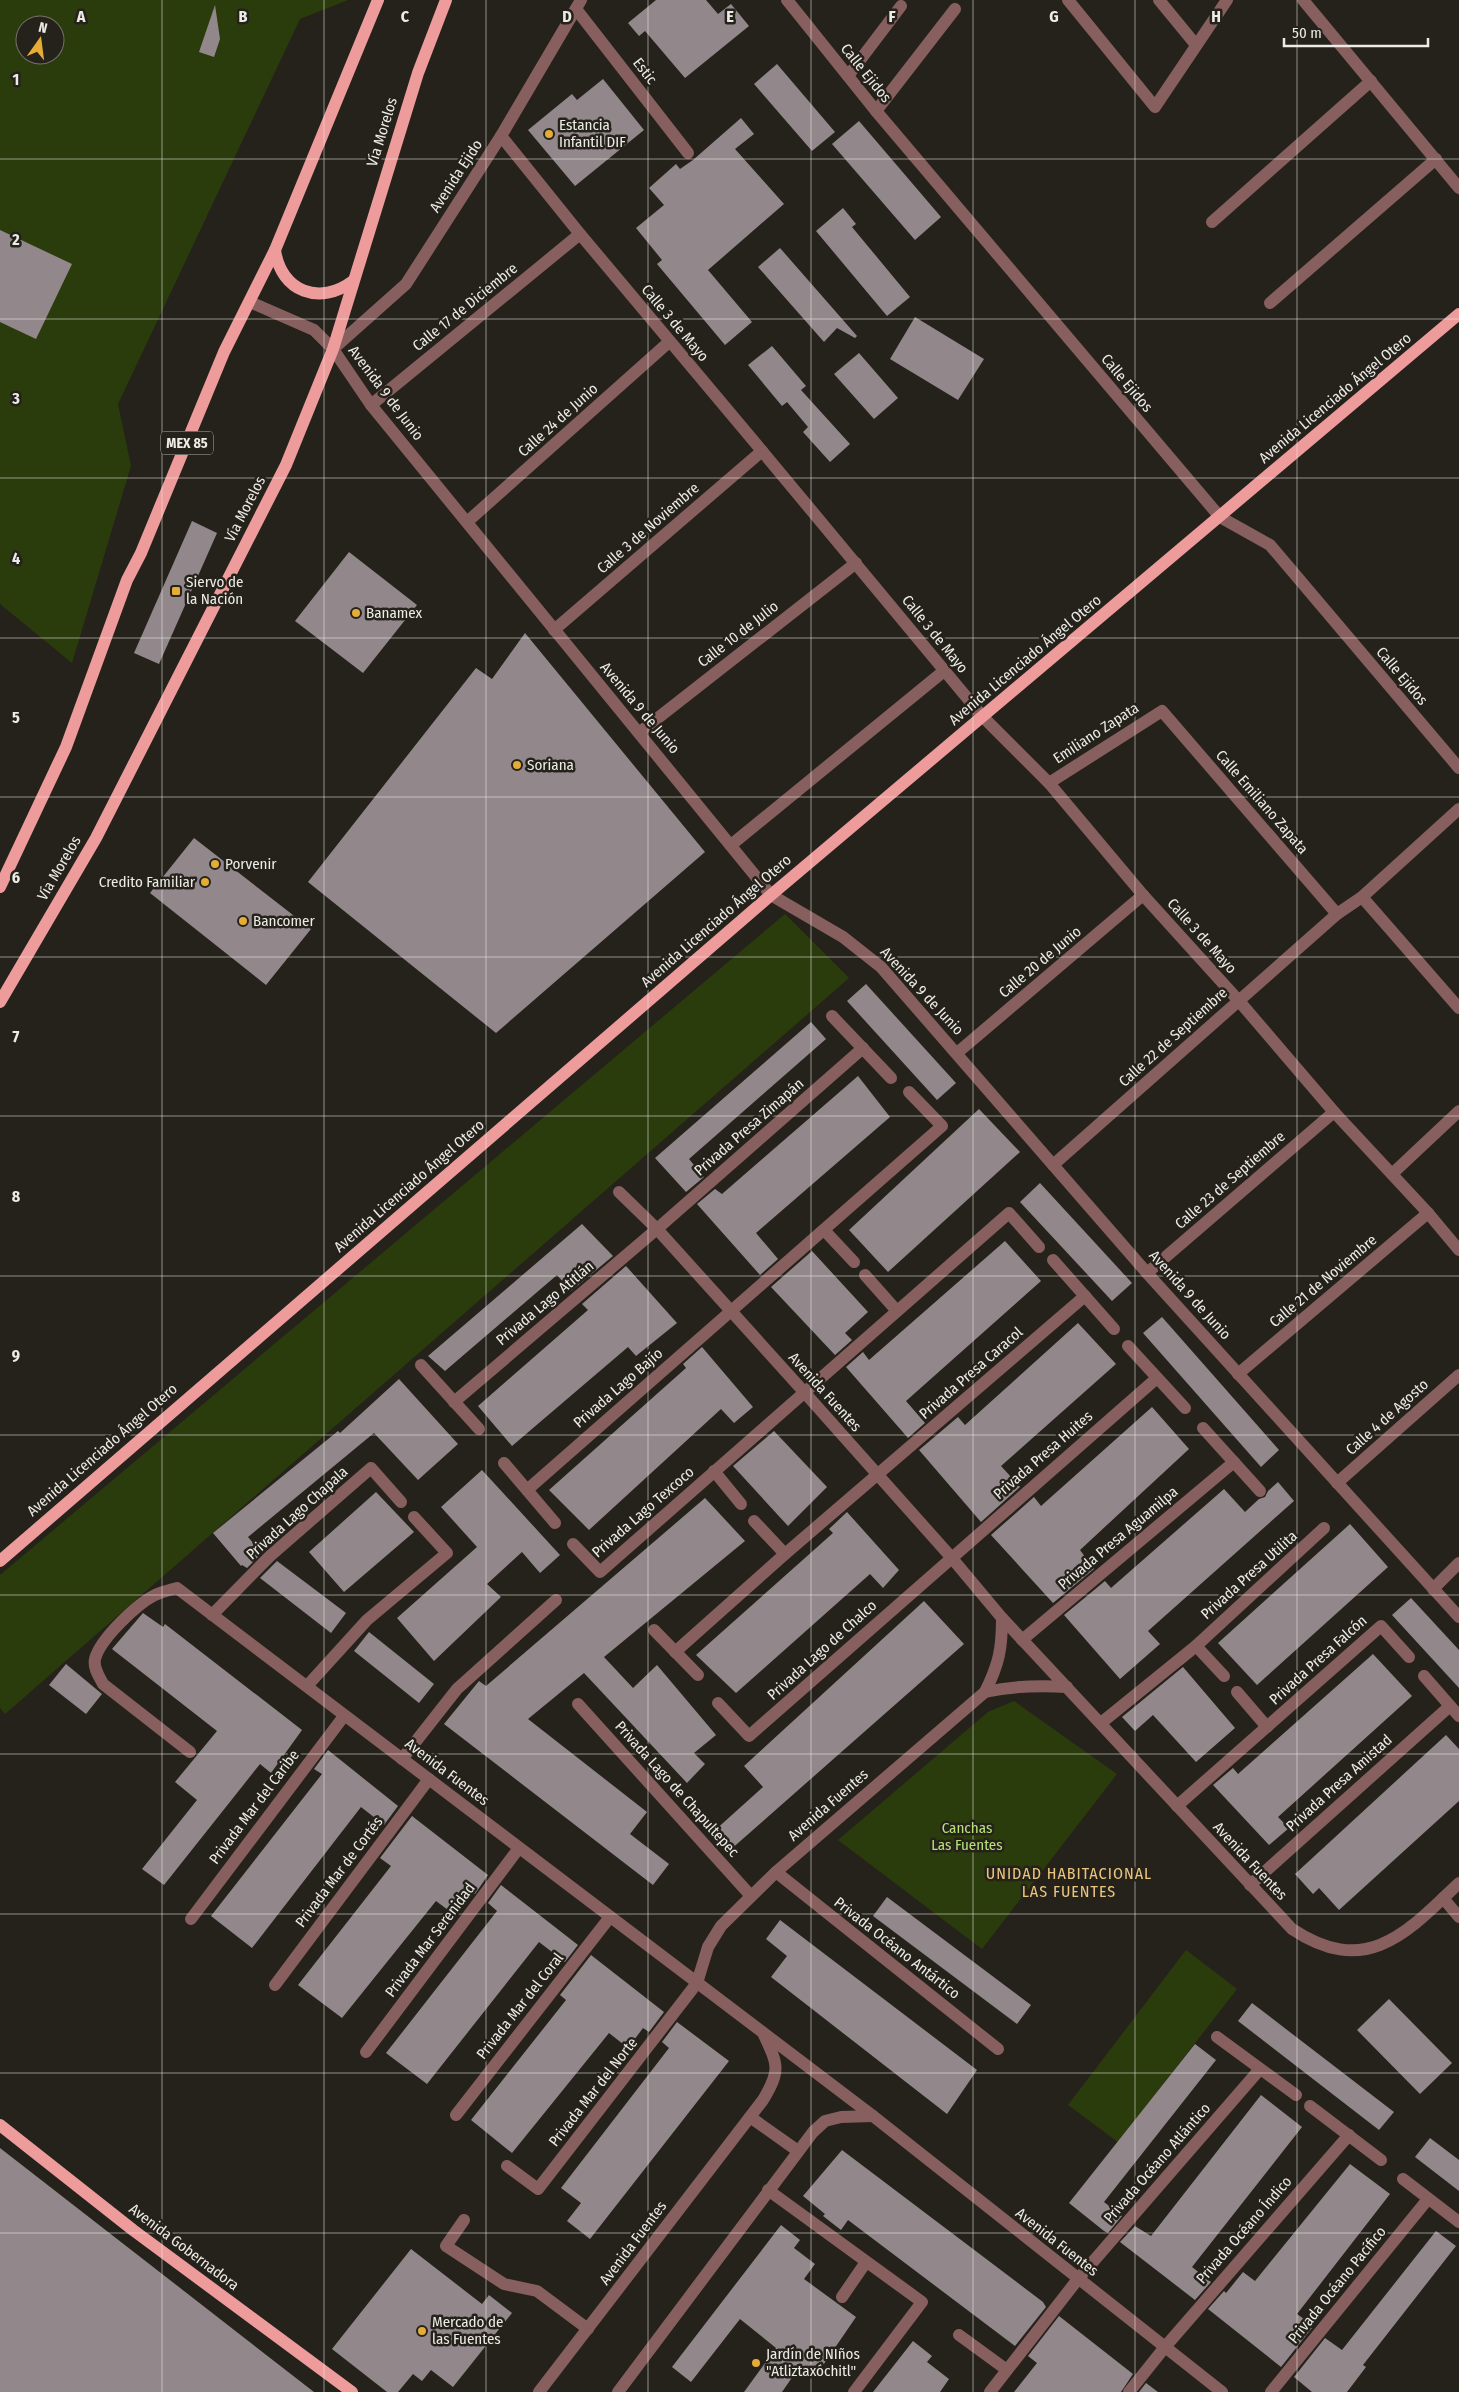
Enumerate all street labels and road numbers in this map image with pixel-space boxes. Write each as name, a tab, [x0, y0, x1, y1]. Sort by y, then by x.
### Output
street label: Calle Ejidos	[837, 40, 895, 106]
street label: Estic	[629, 54, 661, 88]
street label: Vía Morelos	[363, 95, 401, 169]
street label: Avenida Ejido	[426, 136, 486, 216]
street label: Calle 17 de Diciembre	[409, 259, 521, 355]
street label: Calle 3 de Mayo	[638, 281, 713, 365]
street label: Avenida Licenciado Ángel Otero	[1255, 329, 1415, 467]
street label: Avenida 9 de Junio	[345, 342, 428, 444]
street label: Calle Ejidos	[1097, 350, 1157, 416]
street label: Calle 24 de Junio	[514, 379, 602, 460]
road number: MEX 85	[161, 432, 213, 454]
street label: Vía Morelos	[221, 473, 269, 545]
street label: Calle 3 de Noviembre	[593, 479, 703, 577]
street label: Calle 3 de Mayo	[898, 591, 972, 677]
street label: Avenida Licenciado Ángel Otero	[945, 591, 1105, 729]
street label: Calle 10 de Julio	[694, 597, 782, 671]
street label: Calle Ejidos	[1372, 643, 1432, 709]
street label: Avenida 9 de Junio	[597, 659, 684, 757]
street label: Emiliano Zapata	[1050, 699, 1142, 767]
street label: Calle Emiliano Zapata	[1212, 746, 1312, 858]
street label: Vía Morelos	[33, 833, 85, 903]
street label: Avenida Licenciado Ángel Otero	[637, 851, 795, 991]
street label: Calle 3 de Mayo	[1164, 895, 1241, 977]
street label: Calle 20 de Junio	[995, 922, 1085, 1002]
street label: Avenida 9 de Junio	[877, 943, 967, 1039]
street label: Calle 22 de Septiembre	[1115, 984, 1231, 1090]
street label: Privada Presa Zimapán	[691, 1075, 807, 1179]
street label: Avenida Licenciado Ángel Otero	[330, 1116, 488, 1256]
street label: Calle 23 de Septiembre	[1171, 1127, 1289, 1233]
street label: Calle 21 de Noviembre	[1266, 1231, 1380, 1331]
street label: Avenida 9 de Junio	[1145, 1247, 1235, 1343]
street label: Privada Lago Atitlán	[493, 1257, 597, 1349]
street label: Privada Presa Caracol	[916, 1323, 1026, 1423]
street label: Privada Lago Bajío	[570, 1344, 666, 1432]
street label: Avenida Fuentes	[785, 1349, 865, 1435]
street label: Calle 4 de Agosto	[1342, 1375, 1432, 1459]
street label: Avenida Licenciado Ángel Otero	[23, 1380, 181, 1520]
street label: Privada Presa Huites	[990, 1407, 1096, 1503]
street label: Privada Lago Chapala	[243, 1463, 351, 1563]
street label: Privada Lago Texcoco	[588, 1463, 698, 1561]
street label: Privada Presa Aguamilpa	[1054, 1483, 1182, 1593]
street label: Privada Presa Utilita	[1197, 1527, 1301, 1623]
street label: Privada Lago de Chalco	[764, 1596, 880, 1704]
street label: Privada Presa Falcón	[1266, 1612, 1370, 1708]
street label: Privada Lago de Chapultepec	[611, 1717, 743, 1861]
street label: Privada Presa Amistad	[1282, 1731, 1396, 1835]
street label: Avenida Fuentes	[402, 1735, 492, 1809]
street label: Privada Mar del Caribe	[205, 1746, 303, 1868]
street label: Avenida Fuentes	[784, 1765, 872, 1845]
street label: Privada Mar de Cortés	[291, 1813, 387, 1931]
street label: Avenida Fuentes	[1209, 1818, 1291, 1904]
street label: Privada Mar Serenidad	[381, 1879, 479, 2001]
street label: Privada Océano Antártico	[831, 1893, 964, 2003]
street label: Privada Mar del Coral	[473, 1949, 567, 2063]
street label: Privada Mar del Norte	[545, 2034, 641, 2150]
street label: Privada Océano Atlántico	[1100, 2099, 1214, 2227]
street label: Privada Océano Índico	[1192, 2173, 1296, 2287]
street label: Avenida Fuentes	[596, 2198, 670, 2288]
street label: Avenida Gobernadora	[125, 2200, 243, 2294]
street label: Avenida Fuentes	[1012, 2204, 1102, 2280]
street label: Privada Océano Pacífico	[1284, 2223, 1390, 2347]

